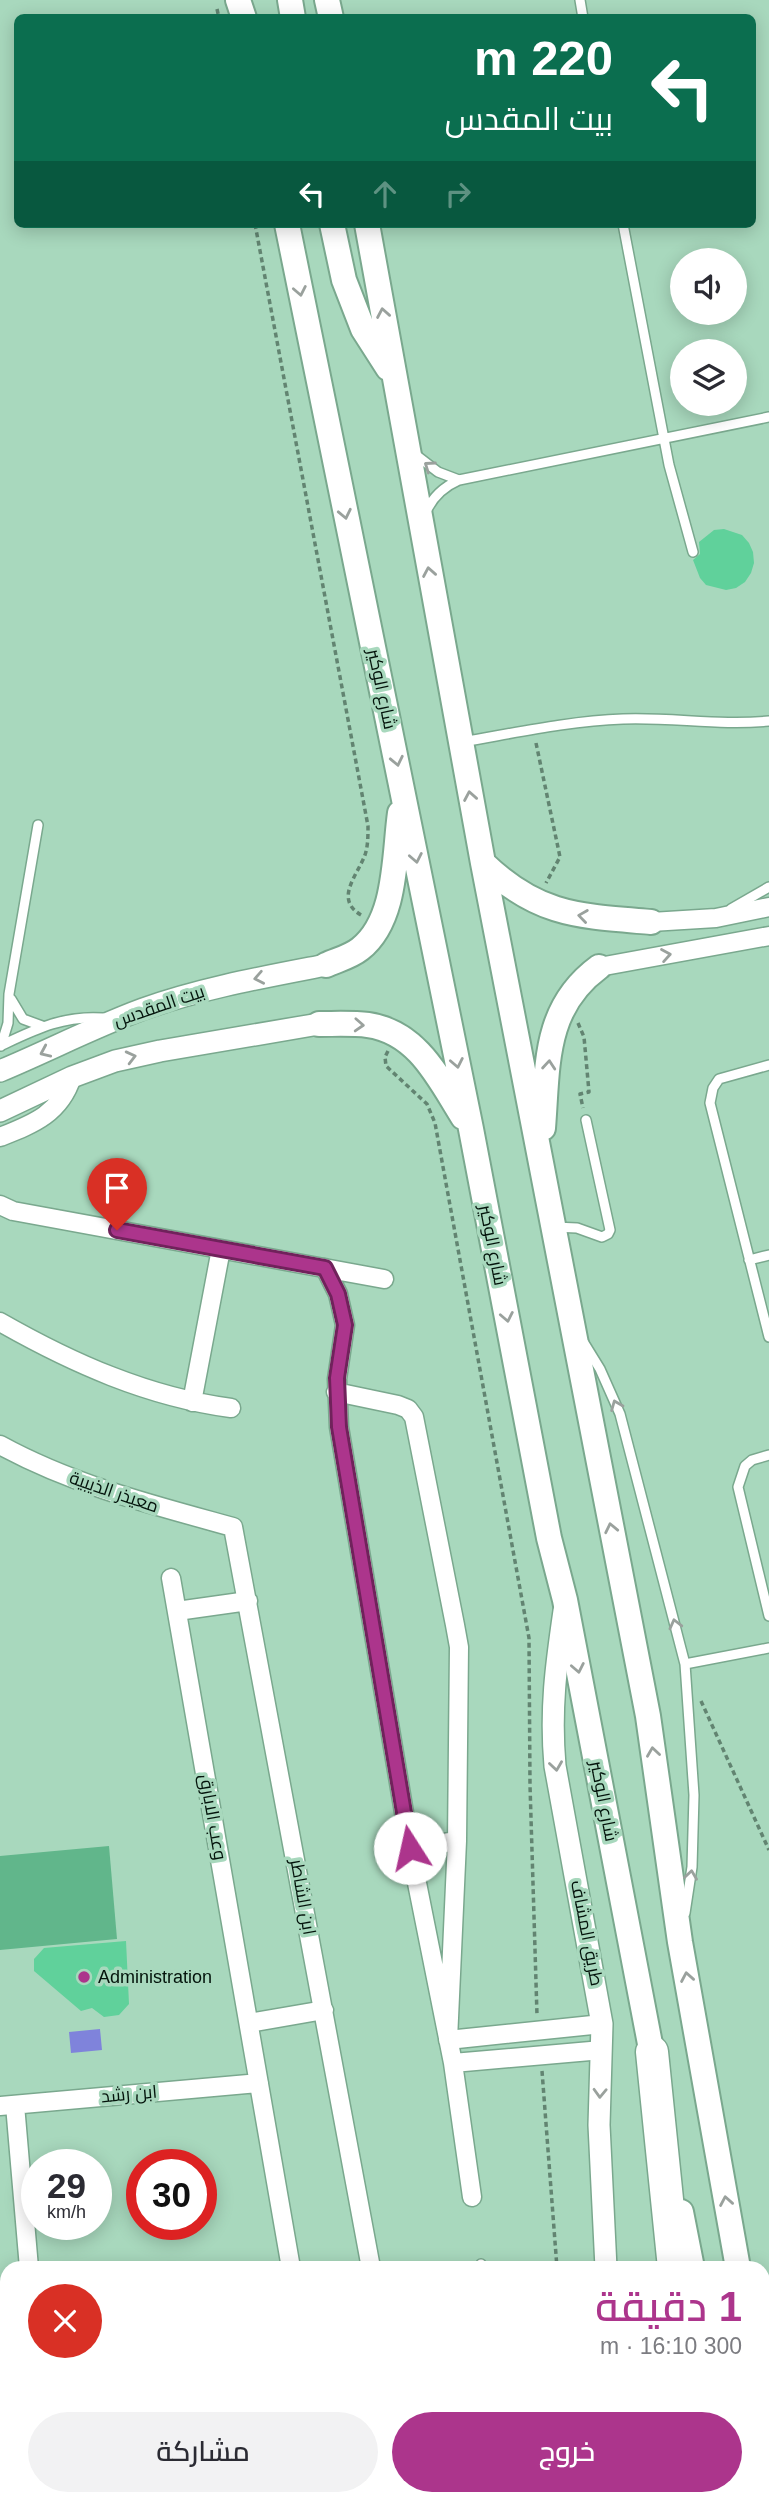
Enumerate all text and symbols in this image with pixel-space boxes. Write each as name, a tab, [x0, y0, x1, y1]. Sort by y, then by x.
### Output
text: 220 m	[474, 31, 613, 85]
icon: left	[637, 42, 728, 133]
text: بيت المقدس	[445, 101, 613, 137]
icon: left	[293, 175, 331, 213]
icon: ahead	[366, 175, 404, 213]
icon: right	[439, 175, 477, 213]
map controls	[670, 248, 747, 416]
button: sound	[670, 248, 747, 325]
one-way arrow	[291, 285, 306, 297]
one-way arrow	[376, 307, 391, 319]
button: layers	[670, 339, 747, 416]
one-way arrow	[424, 462, 437, 474]
one-way arrow	[337, 508, 352, 520]
one-way arrow	[423, 566, 438, 578]
street label: شارع الوكير	[362, 646, 400, 732]
one-way arrow	[388, 755, 403, 767]
one-way arrow	[463, 790, 478, 802]
one-way arrow	[408, 852, 423, 864]
one-way arrow	[577, 909, 589, 924]
one-way arrow	[660, 948, 672, 963]
one-way arrow	[253, 970, 265, 985]
street label: بيت المقدس	[111, 981, 207, 1032]
one-way arrow	[354, 1018, 365, 1033]
one-way arrow	[39, 1044, 52, 1058]
one-way arrow	[125, 1051, 137, 1065]
one-way arrow	[449, 1057, 464, 1069]
one-way arrow	[541, 1059, 556, 1070]
pin	[87, 1158, 147, 1230]
icon: arrive	[98, 1169, 136, 1207]
street label: شارع الوكير	[473, 1202, 511, 1288]
one-way arrow	[498, 1311, 513, 1323]
one-way arrow	[611, 1399, 625, 1411]
street label: معيذر الذيبية	[67, 1467, 161, 1518]
one-way arrow	[605, 1522, 620, 1534]
one-way arrow	[669, 1619, 683, 1631]
one-way arrow	[570, 1662, 585, 1673]
one-way arrow	[646, 1746, 661, 1758]
street label: شارع الوكير	[584, 1758, 622, 1844]
one-way arrow	[548, 1760, 563, 1772]
street label: وعب الابارق	[194, 1772, 230, 1862]
position arrow	[373, 1811, 447, 1885]
street label: ابن الشاطر	[285, 1857, 319, 1937]
one-way arrow	[683, 1869, 698, 1881]
street label: طريق المشاف	[565, 1878, 607, 1988]
place label: Administration	[98, 1967, 212, 1987]
marker: Administration	[76, 1969, 92, 1985]
one-way arrow	[680, 1971, 695, 1983]
street label: ابن رشد	[100, 2082, 158, 2107]
one-way arrow	[593, 2087, 608, 2098]
speed limit sign: 30	[126, 2149, 217, 2240]
text: 29	[47, 2166, 86, 2205]
one-way arrow	[720, 2195, 735, 2207]
text: km/h	[47, 2202, 86, 2222]
text: 1 دقيقة	[595, 2283, 742, 2330]
button: close	[28, 2284, 102, 2358]
text: 300 m · 16:10	[600, 2333, 742, 2359]
button: مشاركة	[28, 2412, 378, 2492]
button: خروج	[392, 2412, 742, 2492]

